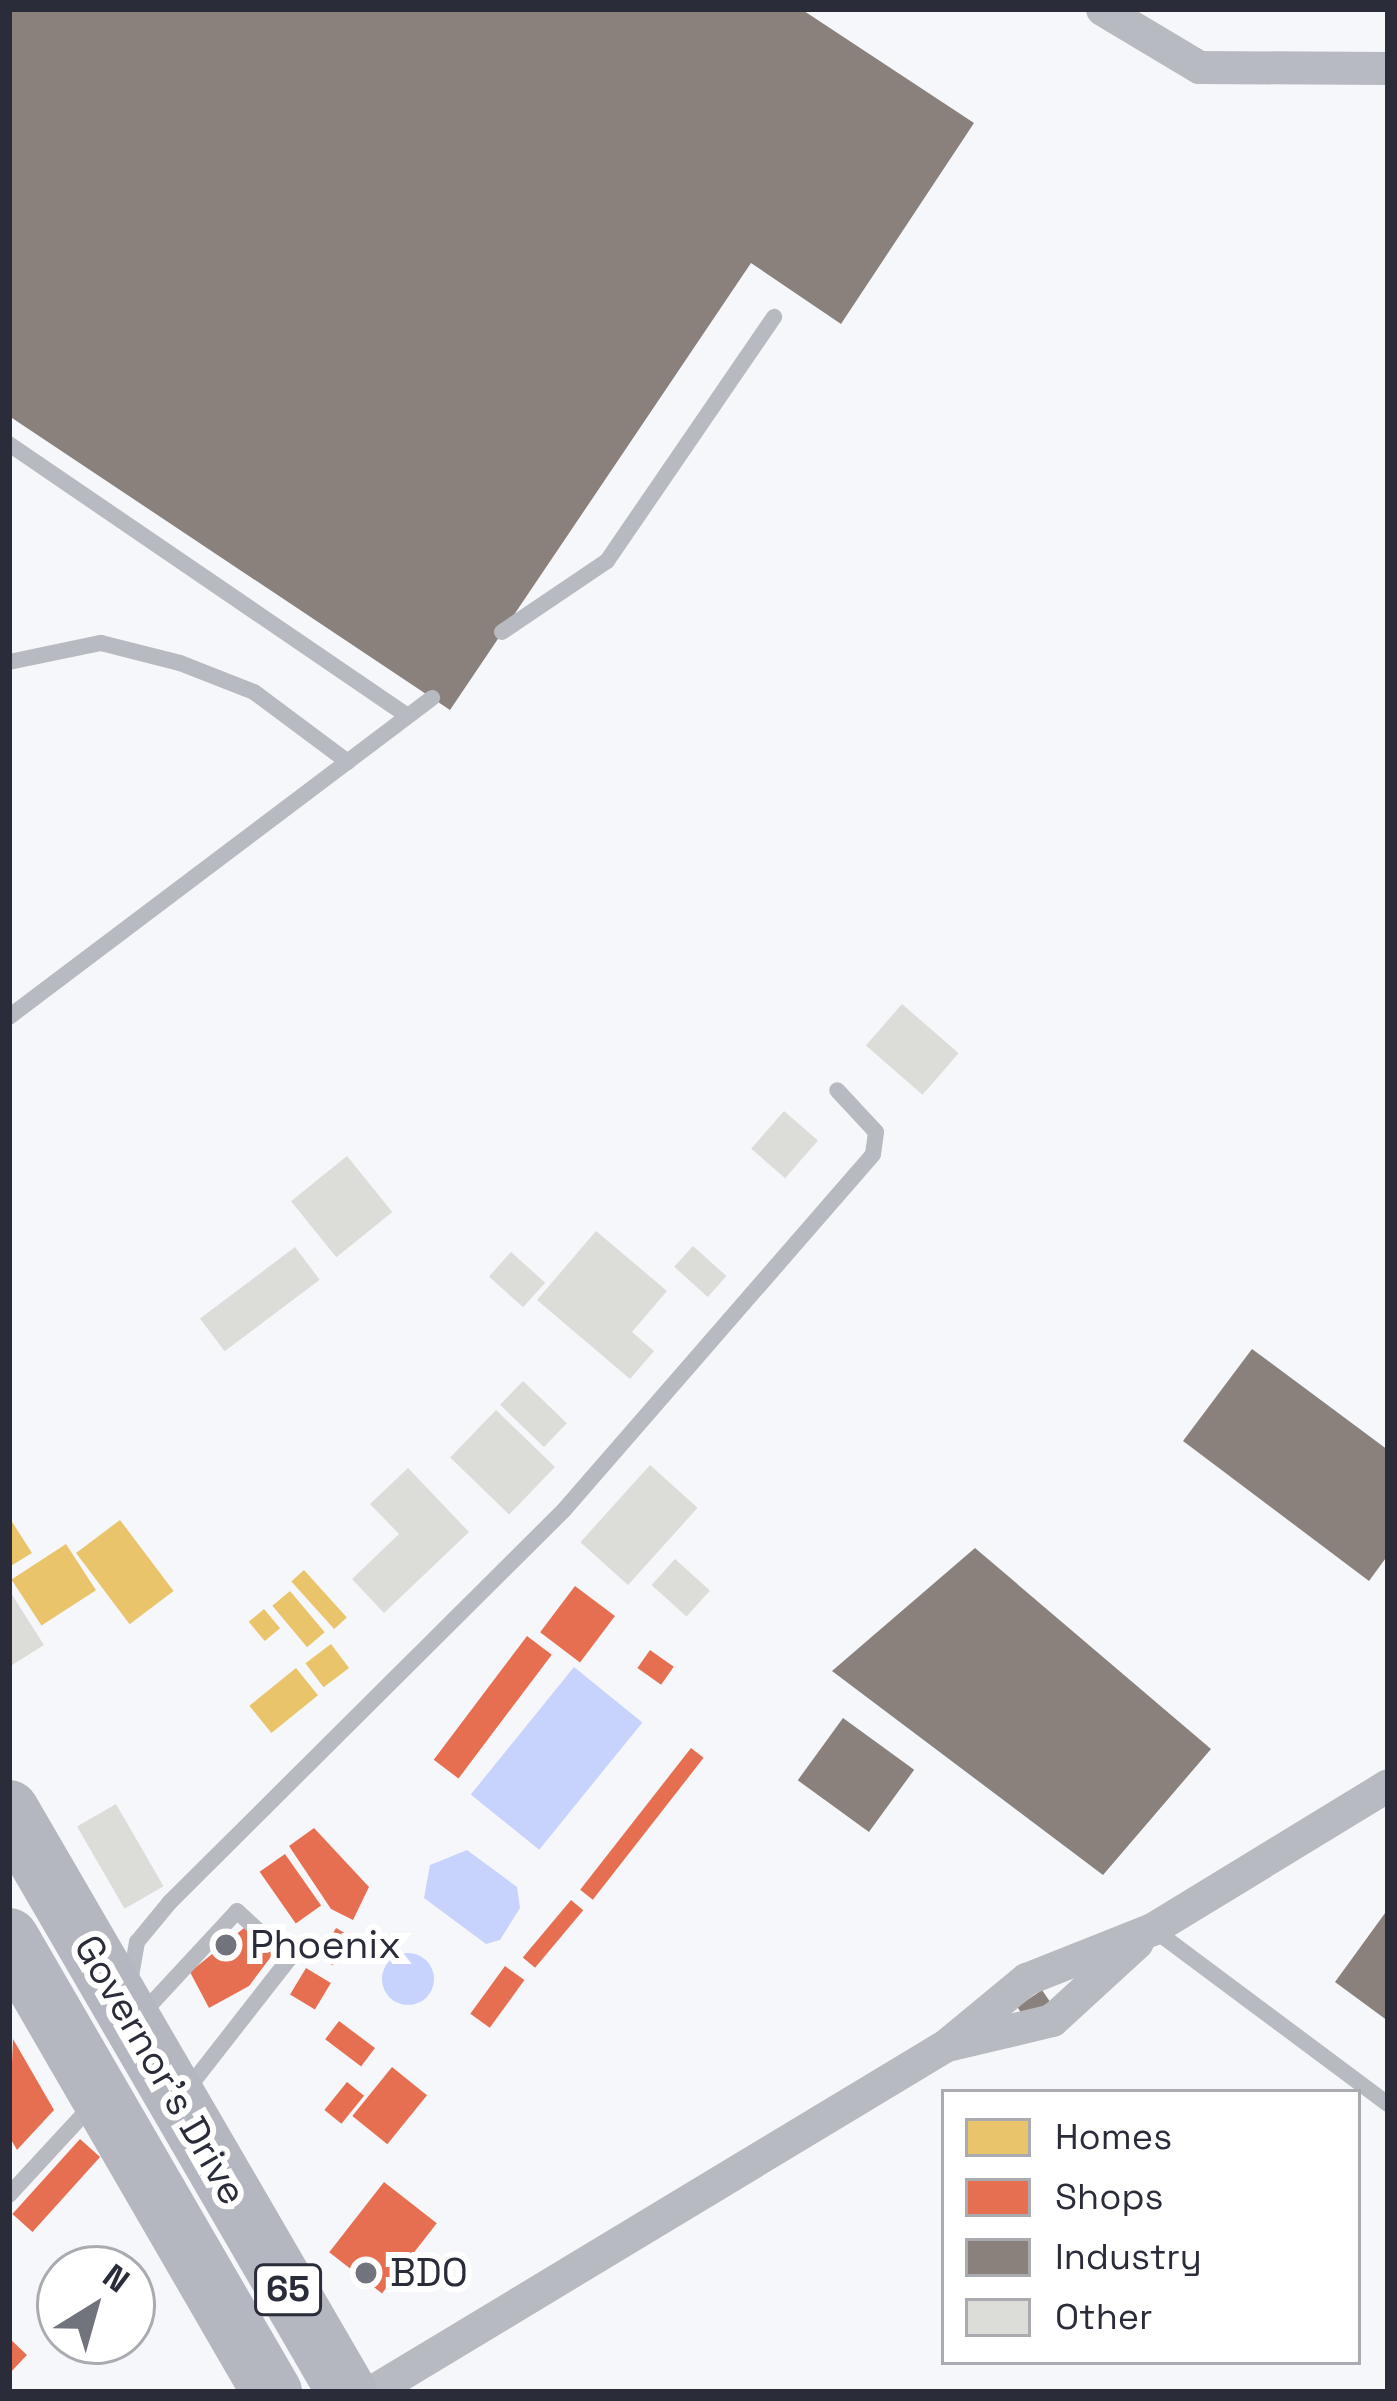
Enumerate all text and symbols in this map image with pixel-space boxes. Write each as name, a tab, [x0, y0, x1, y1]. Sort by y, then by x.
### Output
place label: Phoenix	[250, 1922, 401, 1968]
street label: Governor's Drive	[64, 1927, 256, 2213]
marker: Phoenix	[213, 1932, 239, 1958]
legend	[941, 2089, 1361, 2365]
text: Homes	[1055, 2114, 1172, 2160]
text: Shops	[1055, 2174, 1164, 2220]
text: Industry	[1055, 2234, 1202, 2280]
north arrow	[36, 2245, 156, 2365]
place label: BDO	[390, 2250, 468, 2296]
text: N	[94, 2255, 137, 2302]
road number: 65	[252, 2260, 324, 2320]
marker: BDO	[353, 2260, 379, 2286]
text: Other	[1055, 2294, 1153, 2340]

